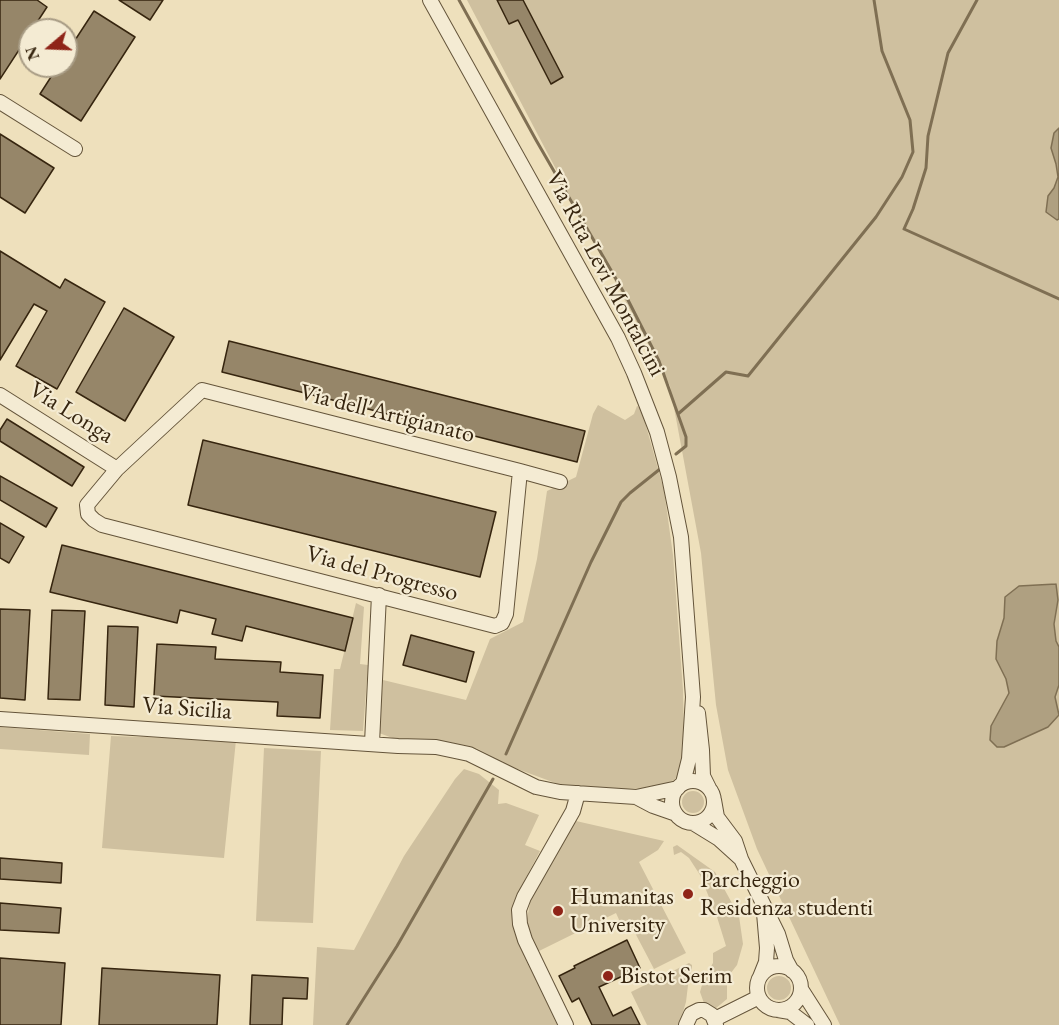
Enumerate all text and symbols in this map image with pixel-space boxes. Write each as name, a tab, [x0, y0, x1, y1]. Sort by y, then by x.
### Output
north arrow	[18, 18, 78, 78]
text: N	[20, 44, 44, 63]
street label: Via Rita Levi Montalcini	[539, 167, 671, 381]
street label: Via Longa	[23, 376, 119, 450]
street label: Via dell'Artigianato	[297, 378, 477, 450]
street label: Via del Progresso	[303, 540, 461, 608]
street label: Via Sicilia	[141, 692, 233, 726]
place label: Parcheggio Residenza studenti	[700, 866, 873, 922]
place label: Humanitas University	[570, 883, 674, 939]
marker: Parcheggio Residenza studenti	[681, 887, 695, 901]
marker: Humanitas University	[551, 904, 565, 918]
place label: Bistot Serim	[620, 962, 733, 990]
marker: Bistot Serim	[601, 969, 615, 983]

